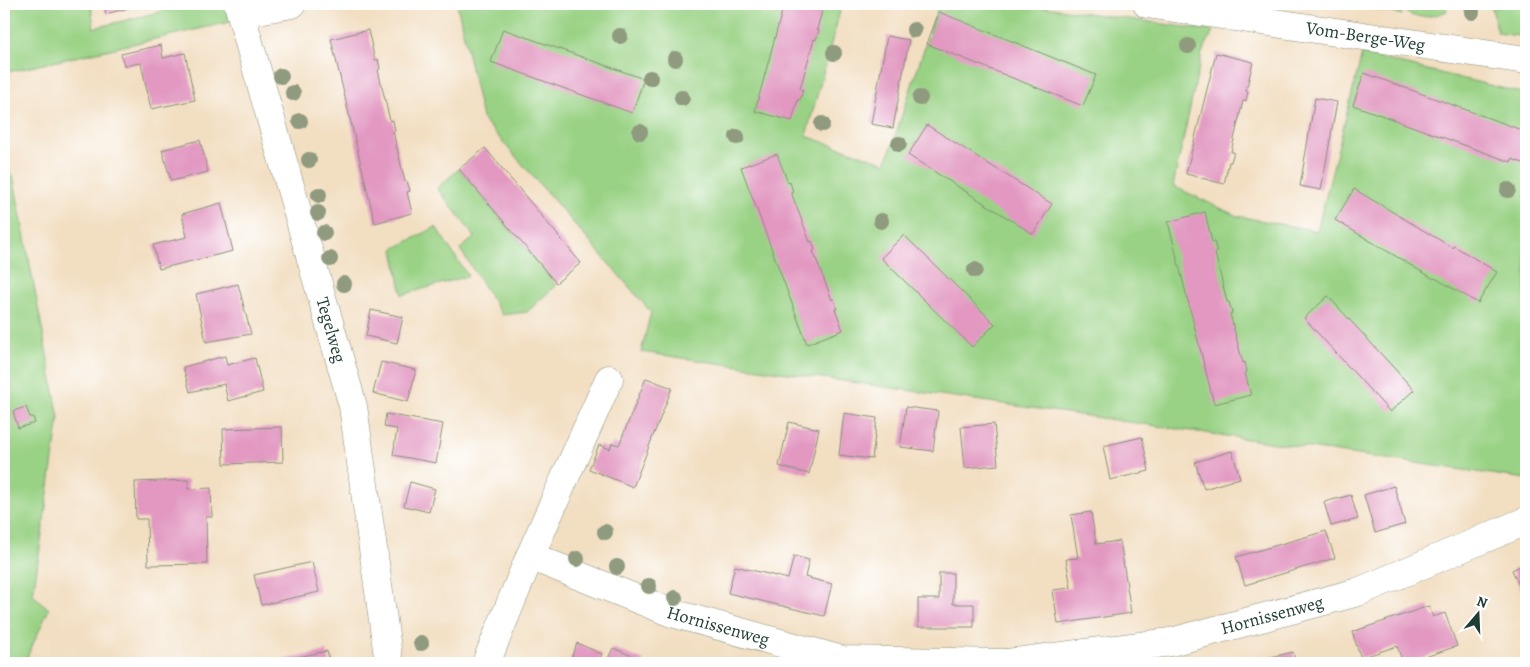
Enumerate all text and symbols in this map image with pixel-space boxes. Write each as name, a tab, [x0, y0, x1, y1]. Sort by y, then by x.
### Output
street label: Vom-Berge-Weg	[1303, 15, 1427, 57]
street label: Tegelweg	[310, 294, 352, 366]
street label: Hornissenweg	[1218, 590, 1326, 640]
north arrow	[1452, 590, 1502, 640]
text: N	[1474, 592, 1490, 613]
street label: Hornissenweg	[664, 600, 772, 651]

